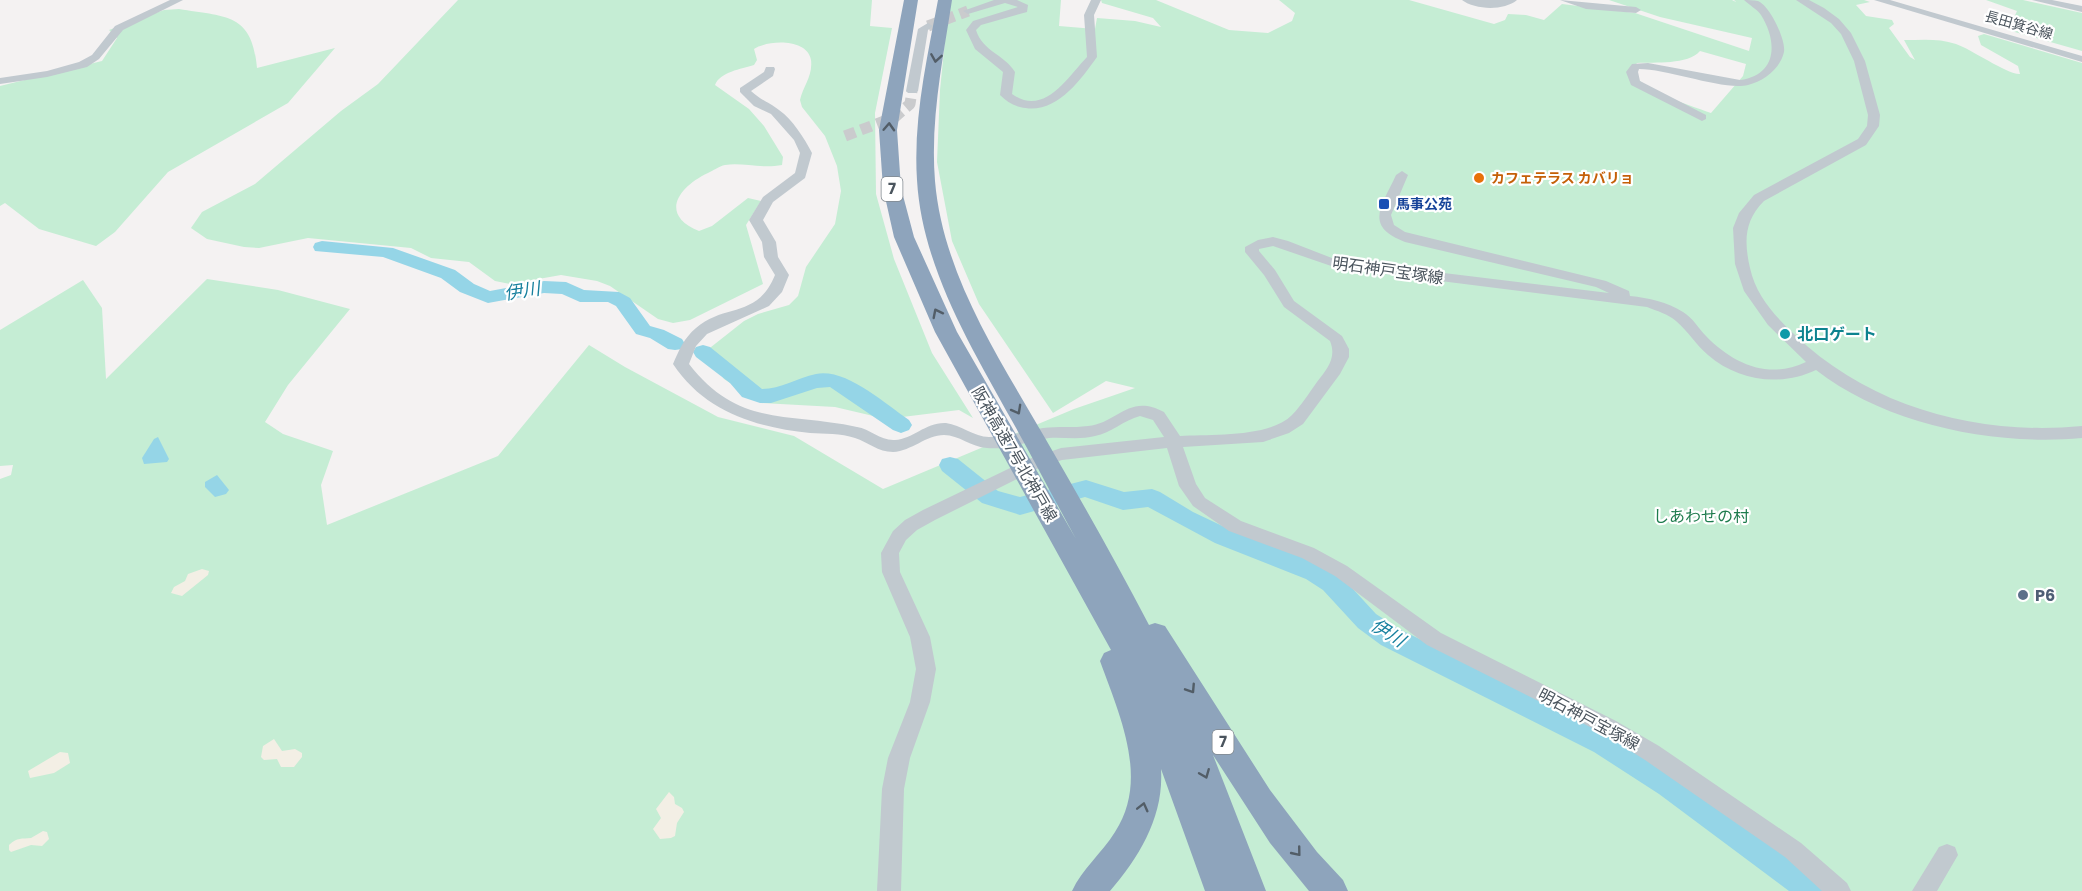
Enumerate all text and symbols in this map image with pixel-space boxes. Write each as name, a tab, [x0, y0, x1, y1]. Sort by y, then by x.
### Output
street label: 長田箕谷線	[1983, 6, 2055, 44]
one-way arrow	[930, 53, 942, 62]
one-way arrow	[882, 122, 895, 131]
place label: カフェテラス カバリョ	[1491, 168, 1634, 188]
marker: カフェテラス カバリョ	[1472, 171, 1486, 185]
road number: 7	[882, 177, 902, 201]
place label: 馬事公苑	[1396, 194, 1452, 214]
marker: 馬事公苑	[1377, 197, 1391, 211]
street label: 明石神戸宝塚線	[1331, 251, 1445, 290]
water label: 伊川	[502, 275, 544, 306]
one-way arrow	[932, 309, 944, 320]
place label: 北口ゲート	[1797, 323, 1877, 346]
marker: 北口ゲート	[1778, 327, 1792, 341]
street label: 阪神高速7号北神戸線	[966, 382, 1063, 526]
one-way arrow	[1010, 404, 1021, 414]
park label: しあわせの村	[1653, 505, 1749, 528]
place label: P6	[2035, 584, 2055, 607]
marker: P6	[2016, 588, 2030, 602]
water label: 伊川	[1366, 612, 1412, 654]
one-way arrow	[1183, 683, 1195, 693]
street label: 明石神戸宝塚線	[1534, 683, 1644, 756]
road number: 7	[1212, 730, 1234, 754]
one-way arrow	[1198, 768, 1210, 779]
one-way arrow	[1135, 802, 1148, 812]
one-way arrow	[1289, 845, 1300, 856]

